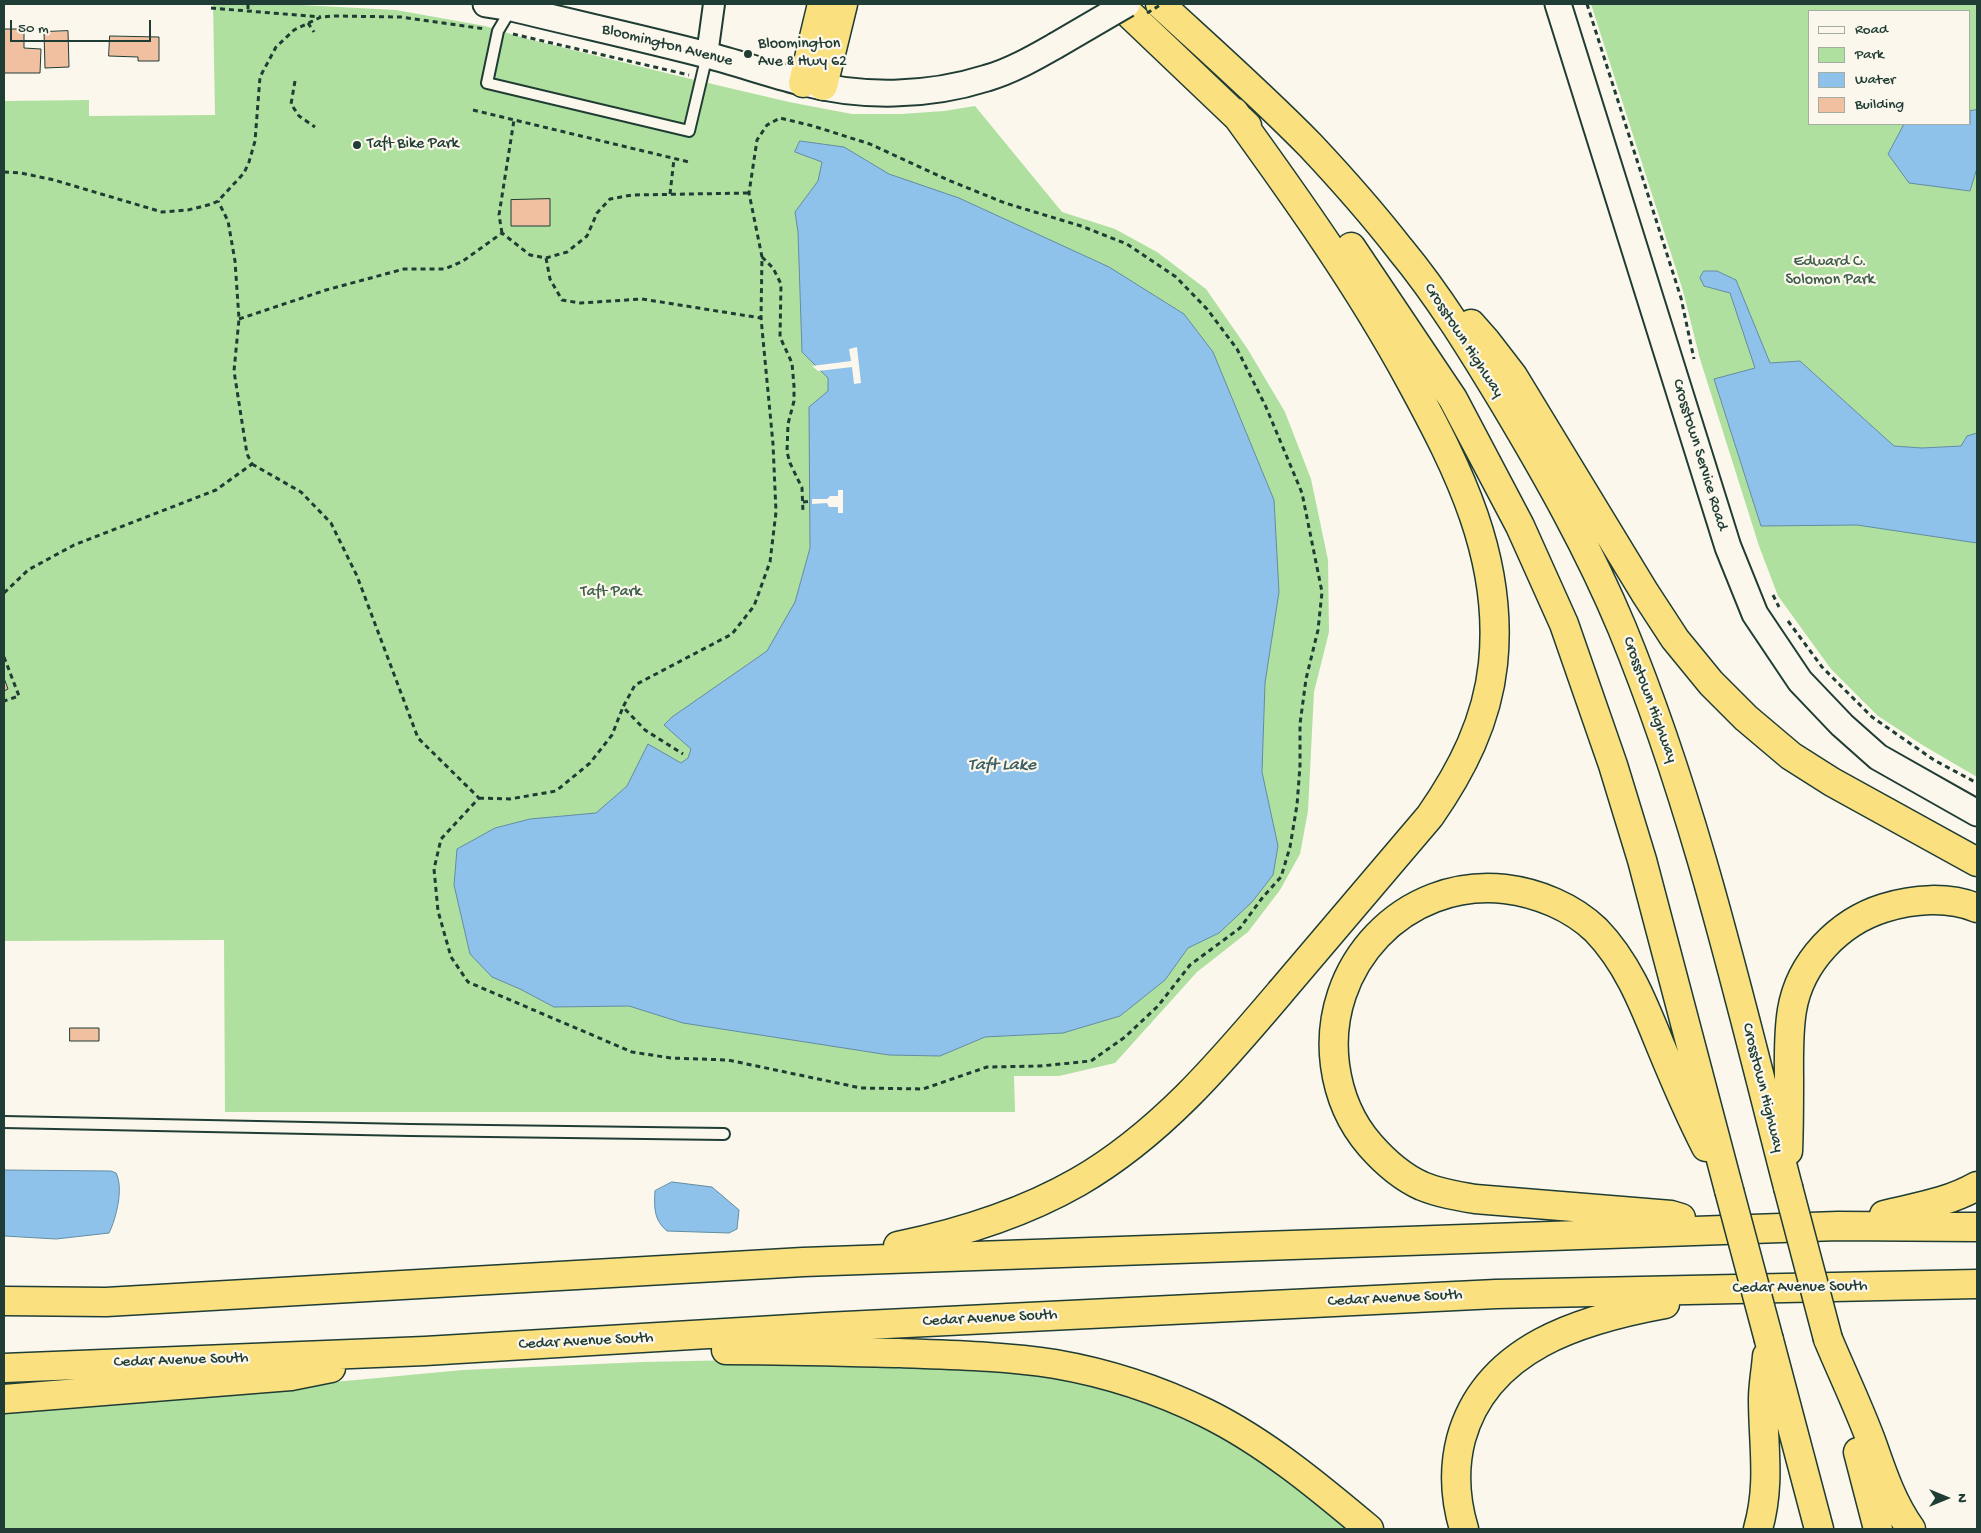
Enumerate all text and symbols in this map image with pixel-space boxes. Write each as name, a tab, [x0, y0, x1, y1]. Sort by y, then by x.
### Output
scale bar	[12, 10, 154, 42]
legend	[1808, 10, 1971, 125]
text: 50 m	[18, 20, 49, 38]
street label: Bloomington Avenue	[600, 20, 734, 72]
text: Road	[1855, 21, 1888, 39]
place label: Bloomington Ave & Hwy 62	[758, 35, 847, 73]
text: Park	[1855, 46, 1884, 64]
marker: Bloomington Ave & Hwy 62	[742, 48, 754, 60]
text: Water	[1855, 71, 1895, 89]
text: Building	[1855, 96, 1904, 114]
place label: Taft Bike Park	[367, 135, 459, 155]
marker: Taft Bike Park	[351, 139, 363, 151]
park label: Edward C. Solomon Park	[1785, 253, 1875, 291]
street label: Crosstown Highway	[1419, 280, 1507, 402]
street label: Crosstown Service Road	[1667, 377, 1731, 533]
park label: Taft Park	[581, 583, 641, 603]
street label: Crosstown Highway	[1617, 634, 1681, 766]
water label: Taft Lake	[968, 755, 1036, 777]
street label: Crosstown Highway	[1737, 1021, 1787, 1155]
street label: Cedar Avenue South	[1732, 1277, 1868, 1299]
street label: Cedar Avenue South	[1327, 1286, 1463, 1312]
street label: Cedar Avenue South	[922, 1306, 1058, 1332]
street label: Cedar Avenue South	[518, 1329, 654, 1355]
street label: Cedar Avenue South	[113, 1349, 249, 1373]
north arrow	[1921, 1473, 1971, 1523]
text: N	[1953, 1493, 1970, 1503]

